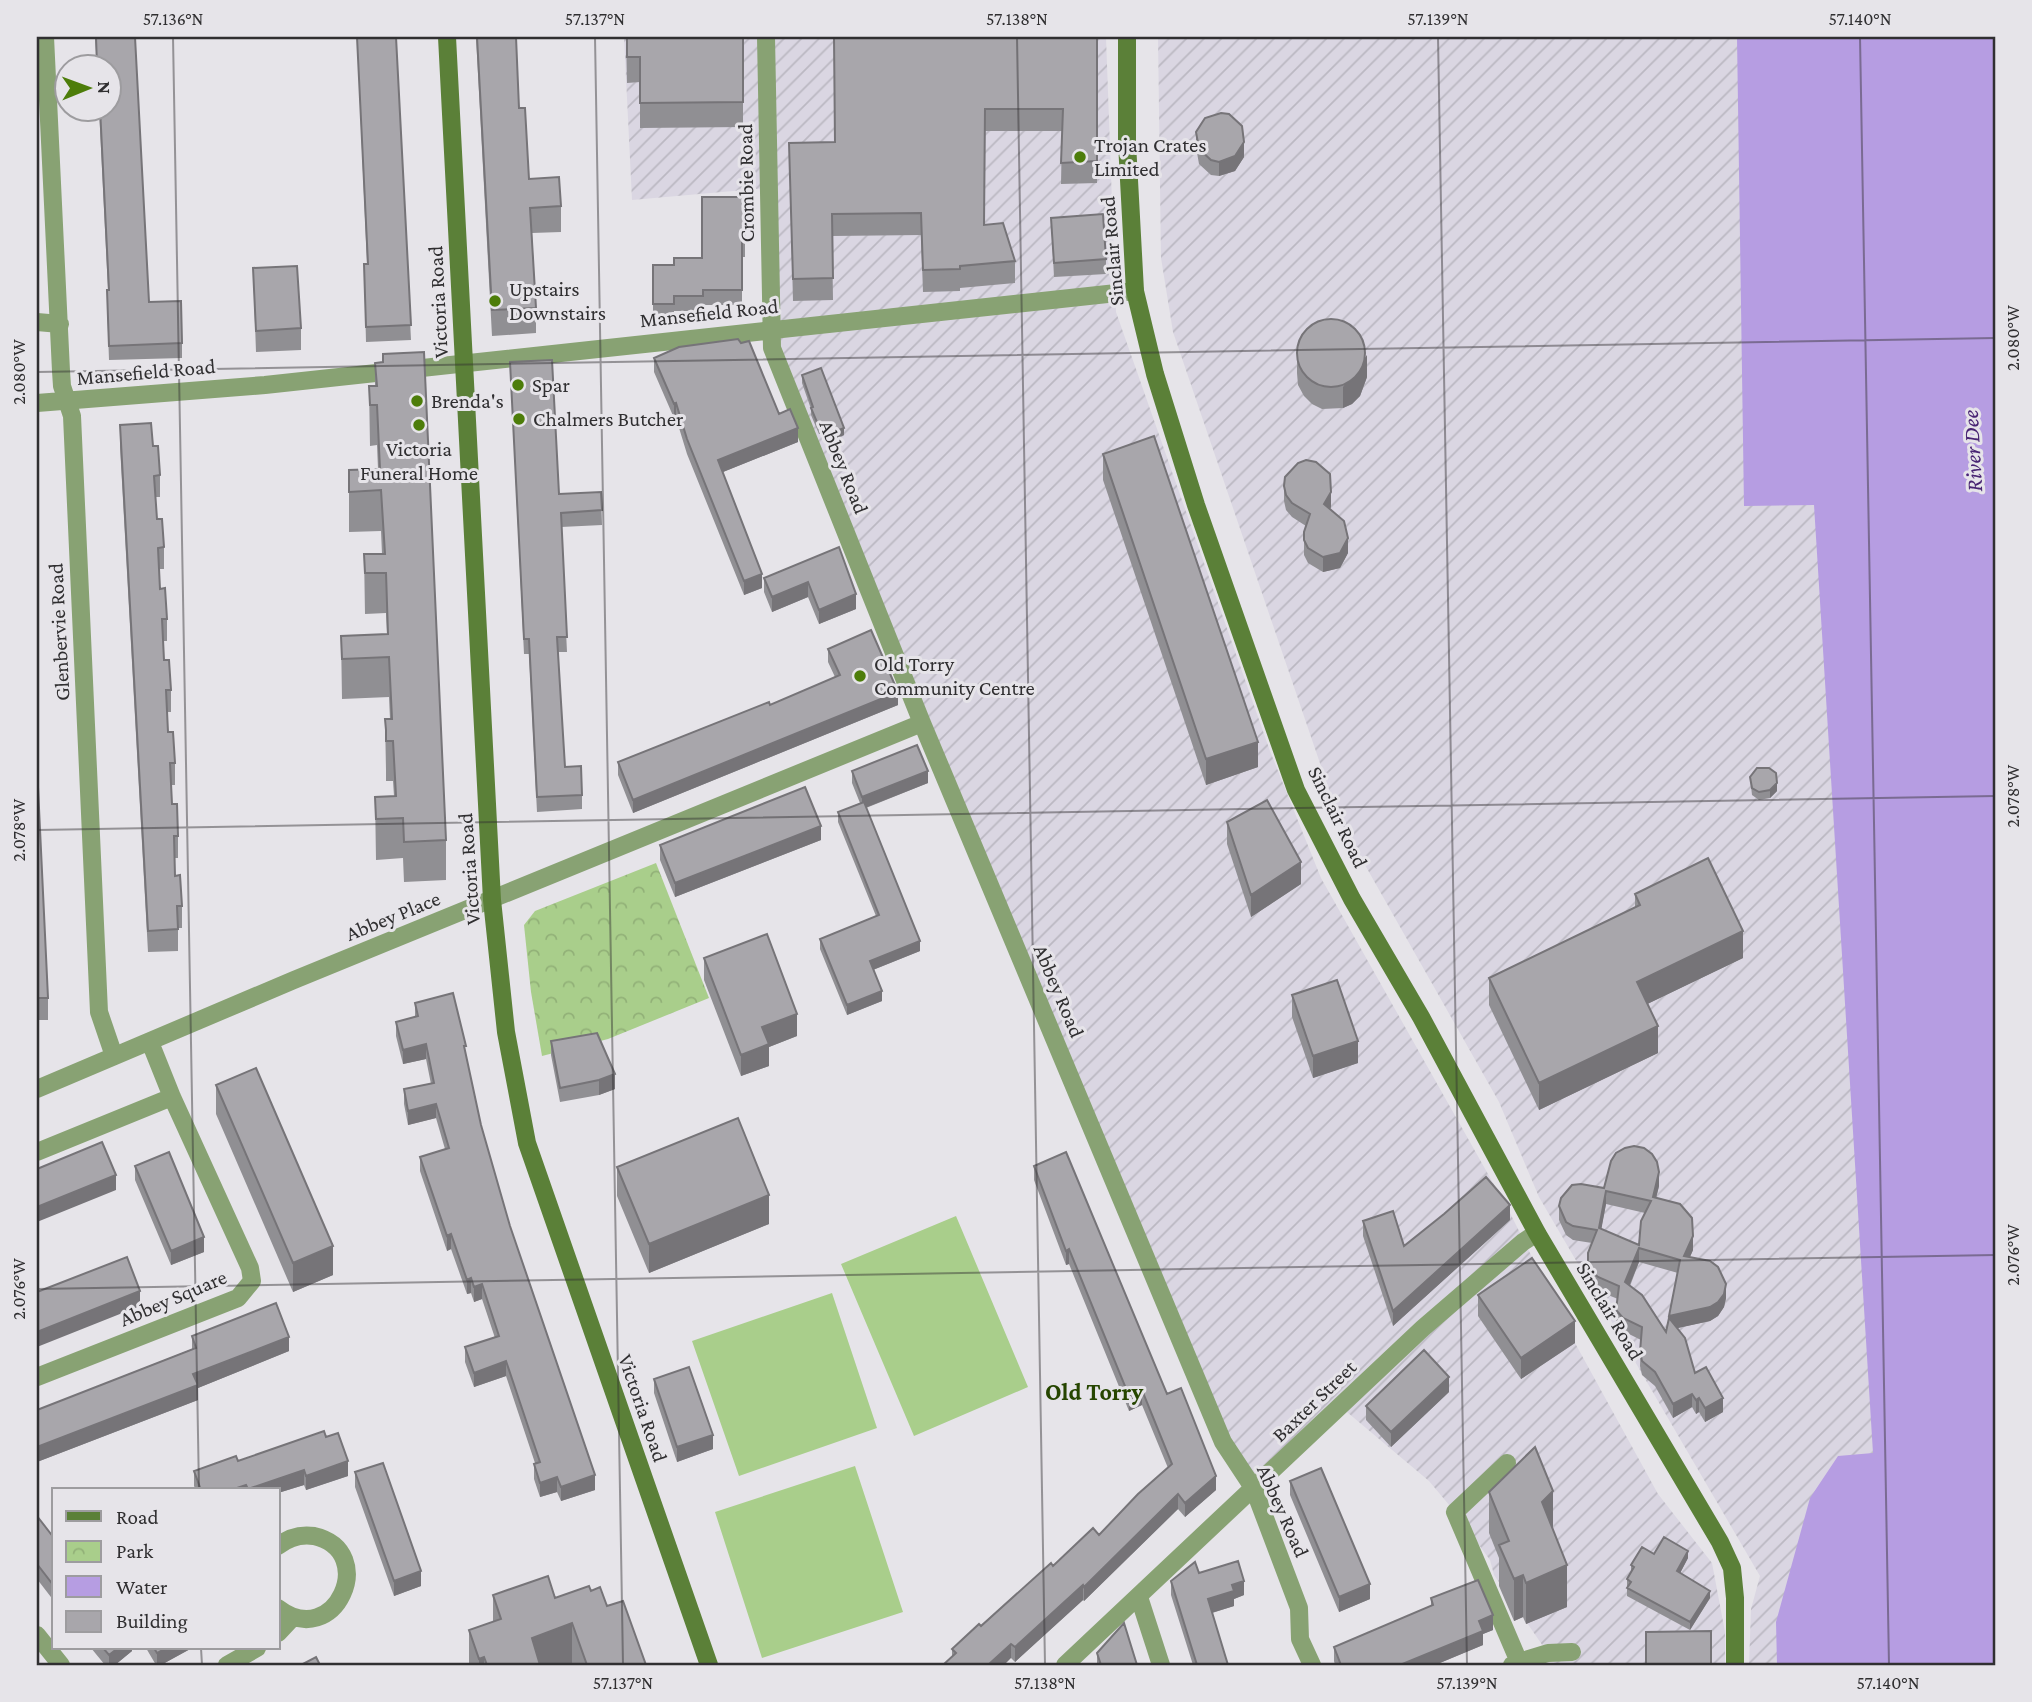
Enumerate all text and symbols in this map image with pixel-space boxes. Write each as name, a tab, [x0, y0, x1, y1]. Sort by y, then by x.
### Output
text: 57.136°N	[143, 9, 204, 29]
text: 57.137°N	[565, 9, 625, 29]
text: 57.138°N	[986, 9, 1048, 29]
text: 57.139°N	[1407, 9, 1469, 29]
text: 57.140°N	[1828, 9, 1892, 29]
north arrow	[52, 52, 122, 122]
text: N	[94, 81, 115, 94]
street label: Crombie Road	[733, 123, 759, 243]
place label: Trojan Crates Limited	[1094, 133, 1206, 181]
marker: Trojan Crates Limited	[1072, 149, 1088, 165]
street label: Sinclair Road	[1095, 195, 1129, 307]
street label: Victoria Road	[423, 245, 453, 359]
place label: Upstairs Downstairs	[509, 277, 606, 325]
marker: Upstairs Downstairs	[487, 293, 503, 309]
street label: Mansefield Road	[638, 294, 780, 332]
text: 2.080°W	[2003, 305, 2023, 371]
text: 2.080°W	[9, 339, 29, 405]
street label: Mansefield Road	[76, 354, 216, 390]
place label: Spar	[532, 373, 571, 397]
marker: Spar	[510, 377, 526, 393]
place label: Brenda's	[431, 389, 504, 413]
marker: Brenda's	[409, 393, 425, 409]
place label: Chalmers Butcher	[533, 407, 684, 431]
water label: River Dee	[1957, 409, 1987, 493]
marker: Chalmers Butcher	[511, 411, 527, 427]
marker: Victoria Funeral Home	[411, 417, 427, 433]
street label: Abbey Road	[814, 417, 874, 517]
place label: Victoria Funeral Home	[360, 437, 478, 485]
street label: Glenbervie Road	[43, 563, 75, 701]
place label: Old Torry Community Centre	[874, 652, 1035, 700]
marker: Old Torry Community Centre	[852, 668, 868, 684]
street label: Sinclair Road	[1303, 762, 1373, 872]
text: 2.078°W	[2003, 764, 2023, 827]
text: 2.078°W	[9, 798, 29, 861]
street label: Victoria Road	[453, 812, 485, 926]
street label: Abbey Place	[342, 886, 444, 946]
street label: Abbey Road	[1029, 941, 1089, 1041]
text: 2.076°W	[2003, 1224, 2023, 1286]
text: 2.076°W	[9, 1258, 29, 1320]
street label: Sinclair Road	[1571, 1258, 1649, 1364]
street label: Abbey Square	[116, 1265, 230, 1331]
street label: Victoria Road	[613, 1351, 673, 1465]
street label: Baxter Street	[1267, 1354, 1362, 1447]
district label: Old Torry	[1045, 1378, 1143, 1405]
street label: Abbey Road	[1252, 1461, 1314, 1561]
legend	[52, 1488, 280, 1650]
text: Road	[116, 1505, 159, 1529]
text: Park	[116, 1539, 153, 1563]
text: Water	[116, 1575, 168, 1599]
text: Building	[116, 1609, 188, 1633]
text: 57.137°N	[593, 1673, 653, 1693]
text: 57.138°N	[1014, 1673, 1076, 1693]
text: 57.139°N	[1436, 1673, 1498, 1693]
text: 57.140°N	[1856, 1673, 1920, 1693]

